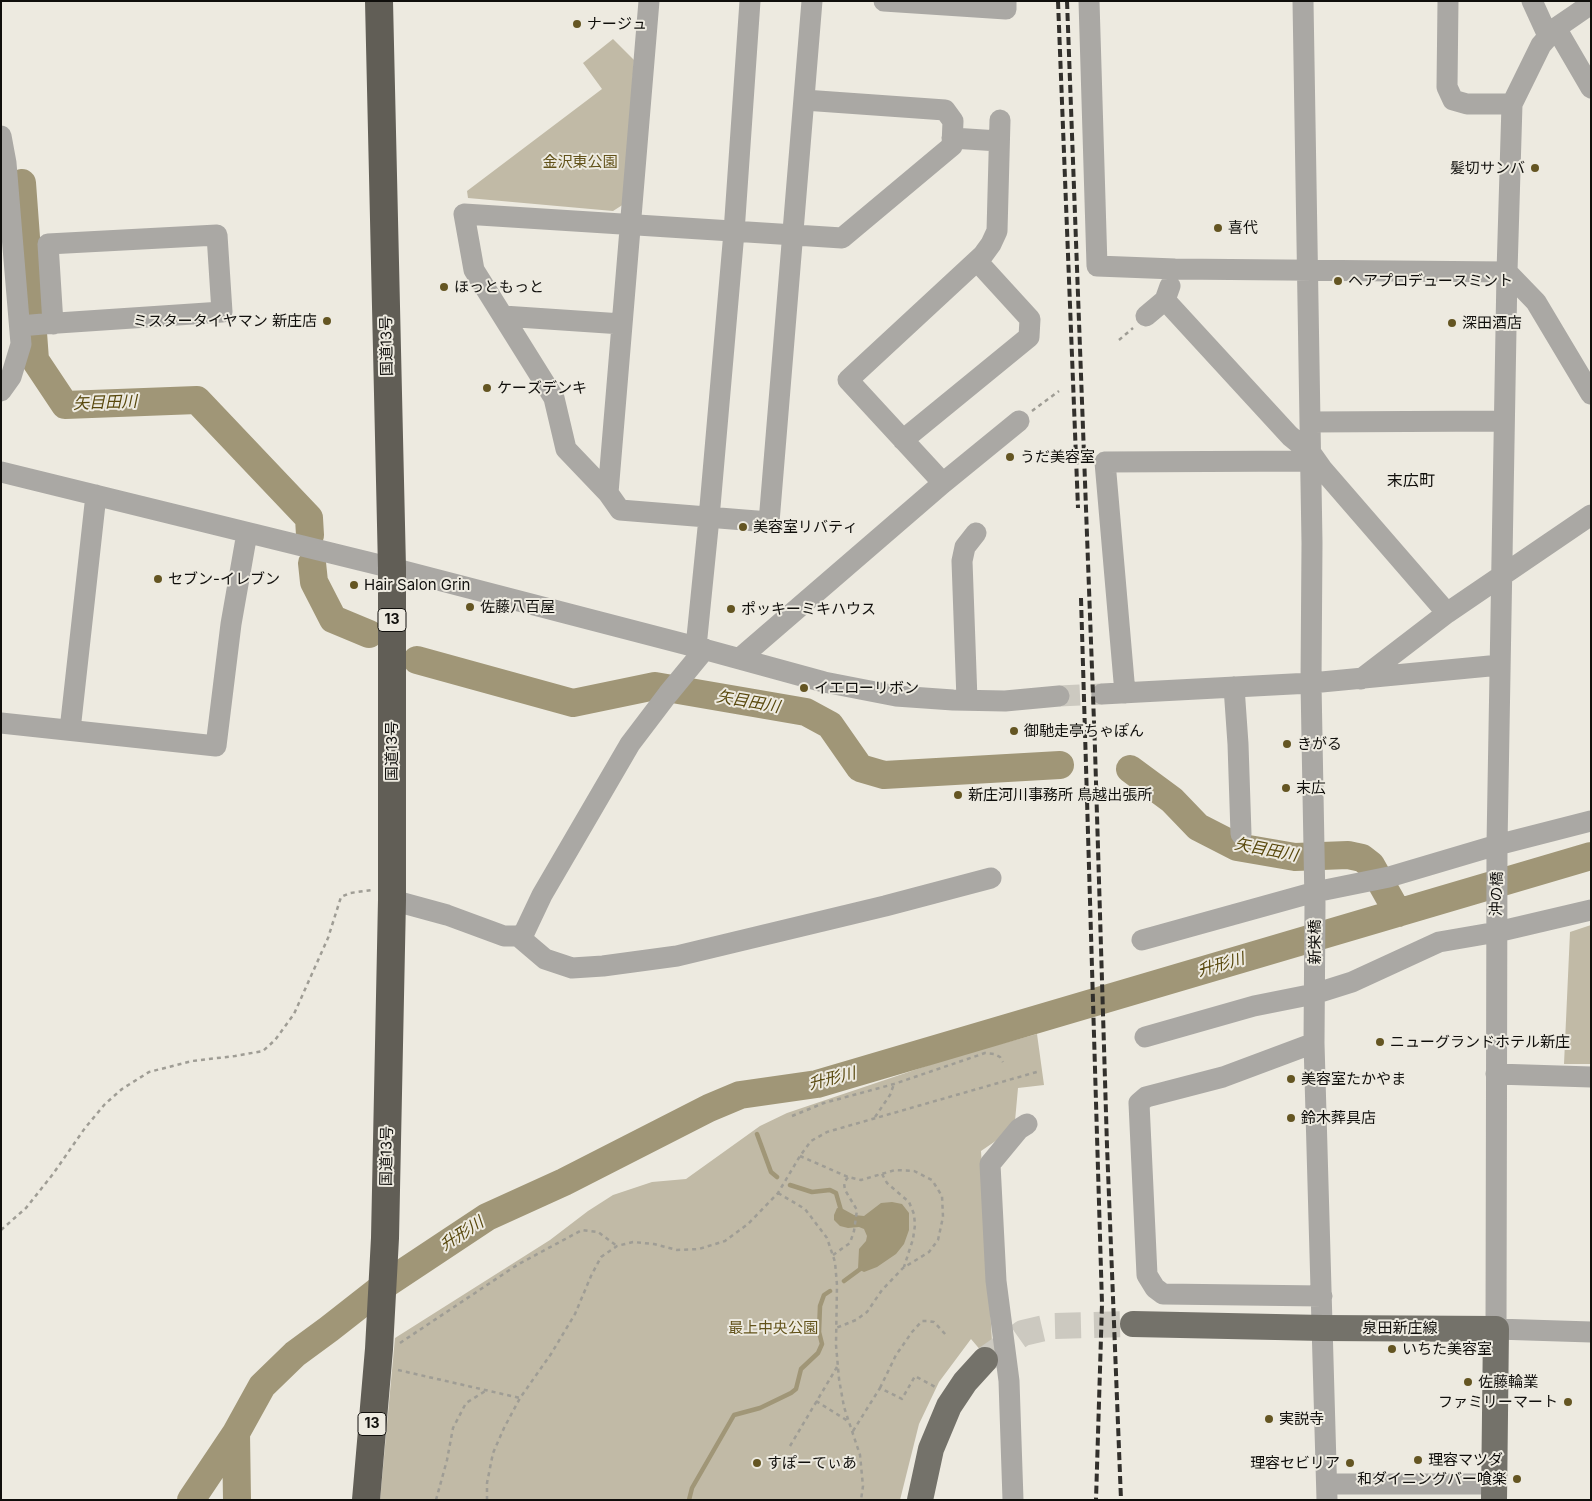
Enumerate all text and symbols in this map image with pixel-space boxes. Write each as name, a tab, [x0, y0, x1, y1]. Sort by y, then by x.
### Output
place label: ナージュ	[587, 15, 647, 33]
marker: ナージュ	[571, 18, 583, 30]
park label: 金沢東公園	[543, 153, 617, 171]
place label: 髪切サンバ	[1450, 159, 1525, 177]
marker: 髪切サンバ	[1529, 162, 1541, 174]
place label: 喜代	[1228, 219, 1258, 237]
marker: 喜代	[1212, 222, 1224, 234]
place label: ヘアプロデュースミント	[1348, 272, 1513, 290]
marker: ヘアプロデュースミント	[1332, 275, 1344, 287]
place label: ほっともっと	[454, 278, 544, 296]
marker: ほっともっと	[438, 281, 450, 293]
place label: ミスタータイヤマン 新庄店	[133, 312, 317, 330]
place label: 深田酒店	[1462, 314, 1522, 332]
marker: ミスタータイヤマン 新庄店	[321, 315, 333, 327]
street label: 国道13号	[377, 316, 397, 376]
marker: 深田酒店	[1446, 317, 1458, 329]
place label: ケーズデンキ	[497, 379, 587, 397]
marker: ケーズデンキ	[481, 382, 493, 394]
water label: 矢目田川	[73, 392, 137, 414]
place label: うだ美容室	[1020, 448, 1095, 466]
marker: うだ美容室	[1004, 451, 1016, 463]
district label: 末広町	[1387, 471, 1435, 491]
place label: 美容室リバティ	[753, 518, 858, 536]
marker: 美容室リバティ	[737, 521, 749, 533]
place label: セブン-イレブン	[168, 570, 280, 588]
marker: セブン-イレブン	[152, 573, 164, 585]
place label: Hair Salon Grin	[364, 576, 470, 594]
marker: Hair Salon Grin	[348, 579, 360, 591]
place label: 佐藤八百屋	[480, 598, 555, 616]
place label: ポッキーミキハウス	[741, 600, 876, 618]
marker: 佐藤八百屋	[464, 601, 476, 613]
marker: ポッキーミキハウス	[725, 603, 737, 615]
road number: 13	[378, 608, 406, 632]
place label: イエローリボン	[814, 679, 919, 697]
marker: イエローリボン	[798, 682, 810, 694]
water label: 矢目田川	[715, 687, 781, 717]
street label: 国道13号	[383, 721, 401, 781]
place label: 御馳走亭ちゃぽん	[1024, 722, 1144, 740]
marker: 御馳走亭ちゃぽん	[1008, 725, 1020, 737]
place label: きがる	[1297, 735, 1342, 753]
marker: きがる	[1281, 738, 1293, 750]
place label: 末広	[1296, 779, 1326, 797]
marker: 末広	[1280, 782, 1292, 794]
place label: 新庄河川事務所 鳥越出張所	[968, 786, 1152, 804]
marker: 新庄河川事務所 鳥越出張所	[952, 789, 964, 801]
water label: 矢目田川	[1233, 834, 1299, 866]
street label: 沖の橋	[1488, 871, 1506, 917]
street label: 新栄橋	[1306, 920, 1324, 964]
water label: 升形川	[1195, 949, 1247, 981]
place label: ニューグランドホテル新庄	[1390, 1033, 1570, 1051]
marker: ニューグランドホテル新庄	[1374, 1036, 1386, 1048]
water label: 升形川	[806, 1064, 858, 1094]
place label: 美容室たかやま	[1301, 1070, 1406, 1088]
marker: 美容室たかやま	[1285, 1073, 1297, 1085]
place label: 鈴木葬具店	[1301, 1109, 1376, 1127]
marker: 鈴木葬具店	[1285, 1112, 1297, 1124]
street label: 国道13号	[377, 1126, 397, 1186]
water label: 升形川	[437, 1213, 487, 1255]
park label: 最上中央公園	[728, 1319, 818, 1337]
street label: 泉田新庄線	[1363, 1319, 1437, 1337]
place label: いちた美容室	[1402, 1340, 1492, 1358]
marker: いちた美容室	[1386, 1343, 1398, 1355]
place label: 佐藤輪業	[1478, 1373, 1538, 1391]
marker: 佐藤輪業	[1462, 1376, 1474, 1388]
place label: ファミリーマート	[1438, 1393, 1558, 1411]
marker: ファミリーマート	[1562, 1396, 1574, 1408]
place label: 実説寺	[1279, 1410, 1324, 1428]
road number: 13	[358, 1412, 386, 1436]
marker: 実説寺	[1263, 1413, 1275, 1425]
place label: 理容マツダ	[1428, 1451, 1503, 1469]
place label: すぽーてぃあ	[767, 1454, 857, 1472]
place label: 理容セビリア	[1250, 1454, 1340, 1472]
marker: 理容マツダ	[1412, 1454, 1424, 1466]
marker: すぽーてぃあ	[751, 1457, 763, 1469]
marker: 理容セビリア	[1344, 1457, 1356, 1469]
place label: 和ダイニングバー喰楽	[1357, 1470, 1507, 1488]
marker: 和ダイニングバー喰楽	[1511, 1473, 1523, 1485]

